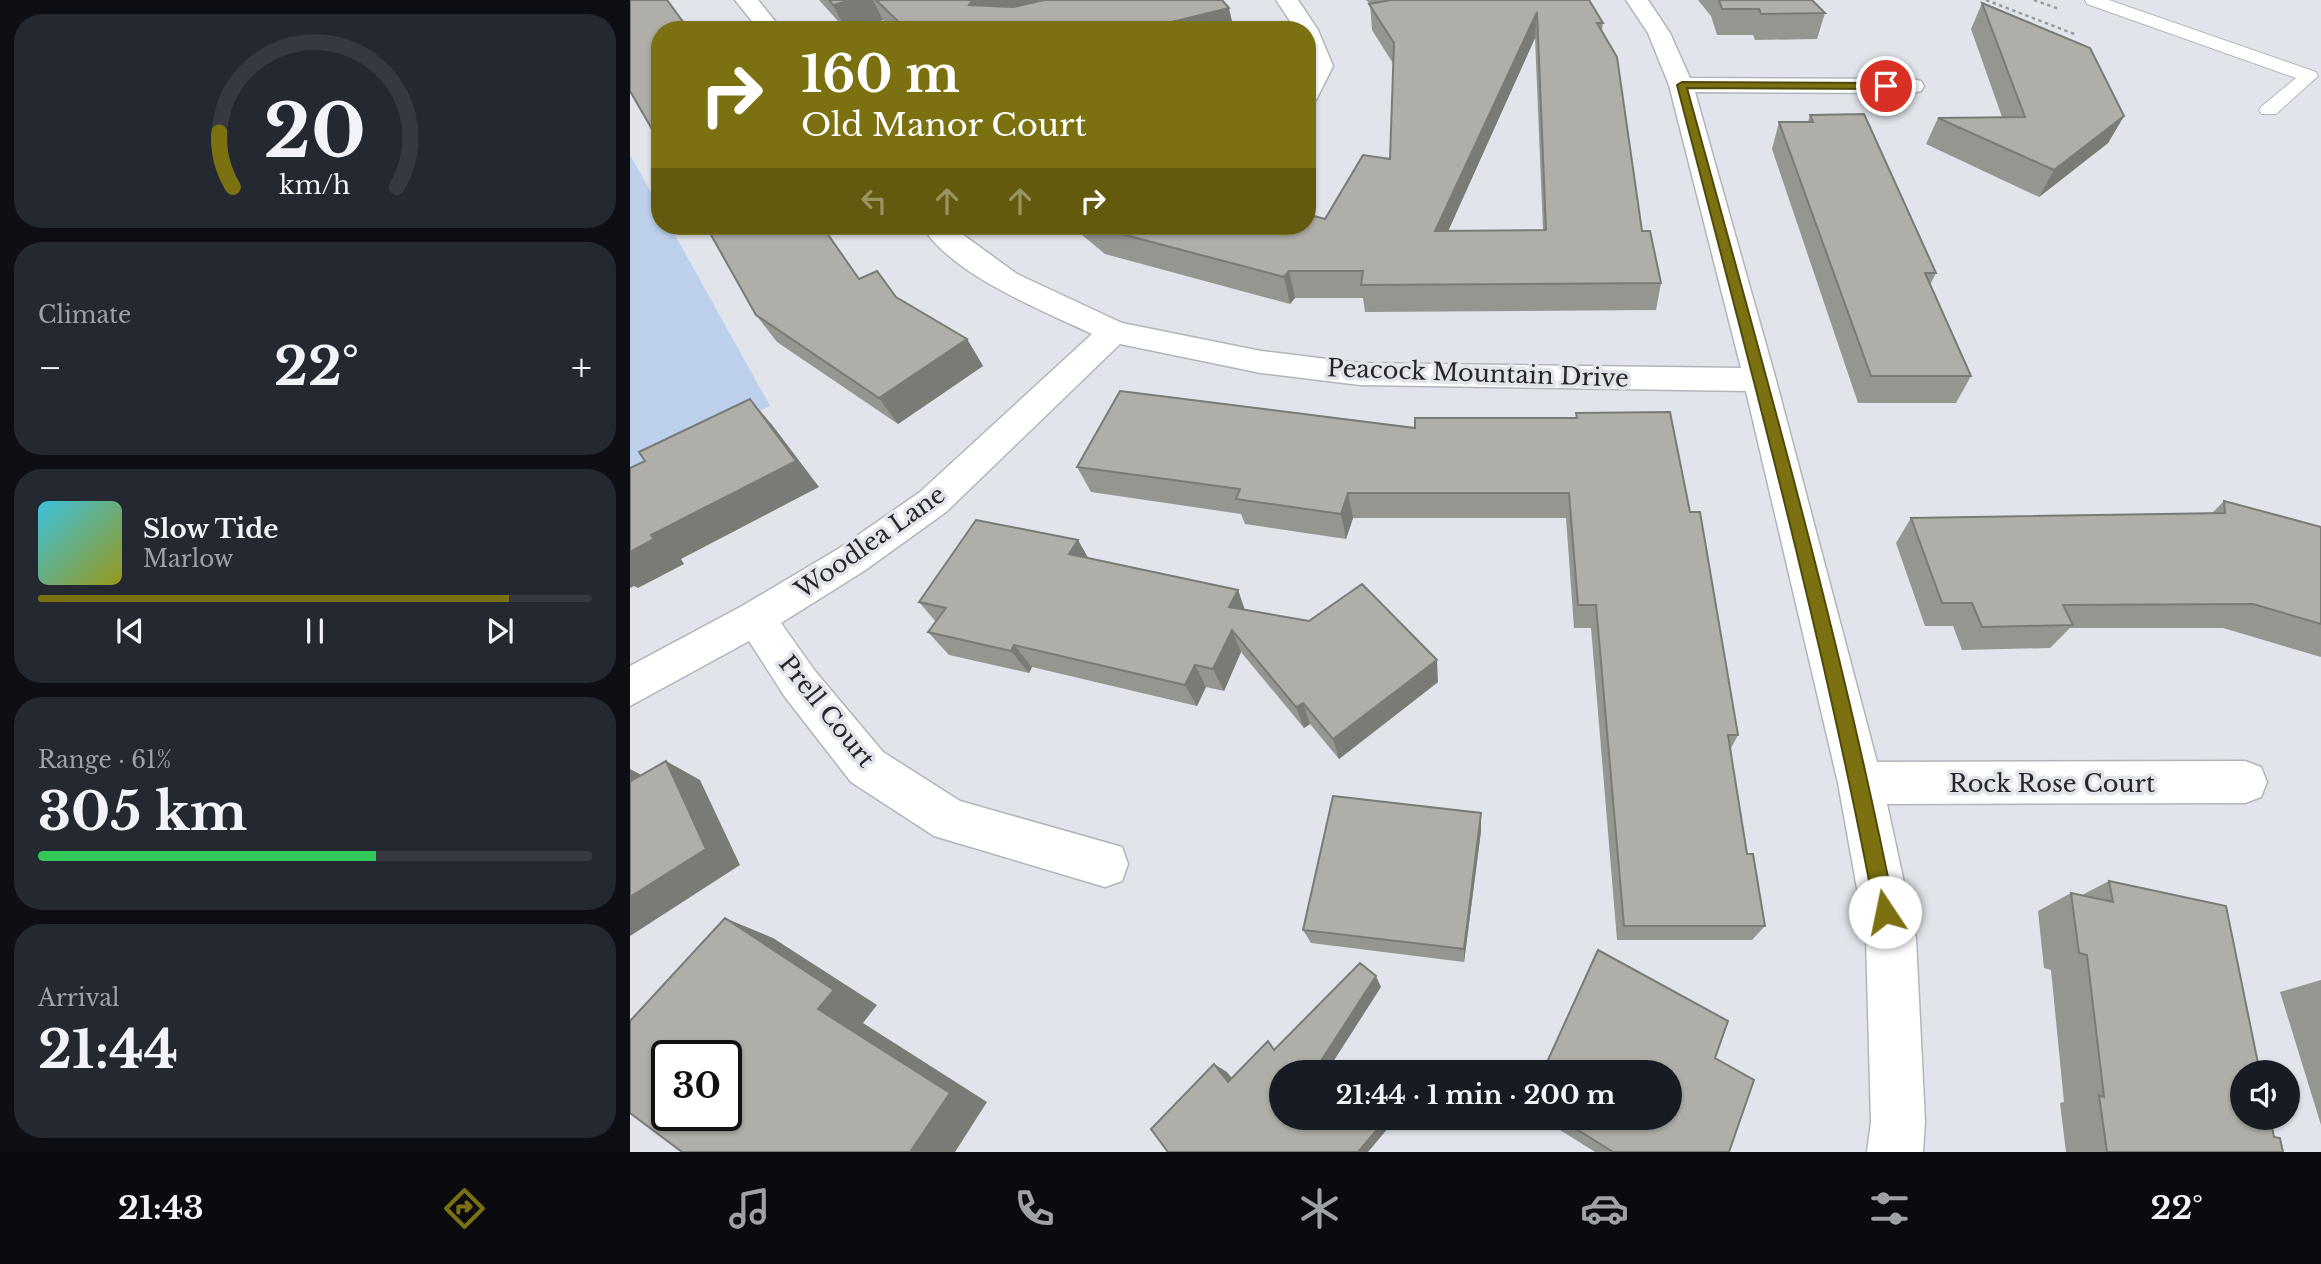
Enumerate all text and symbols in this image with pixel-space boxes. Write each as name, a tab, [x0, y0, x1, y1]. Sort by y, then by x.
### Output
text: 160 m	[801, 44, 960, 105]
icon: right	[686, 49, 777, 140]
pin	[1856, 56, 1916, 116]
icon: arrive	[1867, 67, 1905, 105]
text: 20	[264, 86, 366, 177]
text: Old Manor Court	[801, 105, 1087, 145]
text: km/h	[280, 170, 350, 201]
icon: left	[855, 182, 893, 220]
icon: ahead	[928, 182, 966, 220]
icon: ahead	[1001, 182, 1039, 220]
icon: right	[1074, 182, 1112, 220]
text: Climate	[38, 301, 131, 329]
text: 22°	[274, 335, 359, 399]
text: −	[38, 344, 62, 391]
text: +	[571, 344, 592, 391]
street label: Peacock Mountain Drive	[1327, 353, 1629, 393]
street label: Woodlea Lane	[789, 480, 951, 605]
text: Slow Tide	[143, 513, 279, 545]
text: Marlow	[143, 545, 233, 573]
icon: previous	[111, 612, 149, 650]
icon: pause	[296, 612, 334, 650]
icon: next	[481, 612, 519, 650]
street label: Prell Court	[773, 649, 881, 773]
text: Range · 61%	[38, 746, 172, 774]
street label: Rock Rose Court	[1949, 769, 2155, 798]
text: 305 km	[38, 780, 247, 844]
position arrow	[1848, 875, 1922, 949]
text: Arrival	[38, 984, 119, 1012]
text: 21:44	[38, 1018, 178, 1082]
speed limit sign: 30	[651, 1040, 742, 1131]
map controls	[2230, 1060, 2300, 1130]
button: sound	[2230, 1060, 2300, 1130]
text: 21:44 · 1 min · 200 m	[1336, 1079, 1615, 1111]
icon: directions	[440, 1184, 489, 1233]
icon: music	[725, 1184, 774, 1233]
icon: phone	[1010, 1184, 1059, 1233]
icon: climate	[1295, 1184, 1344, 1233]
icon: car	[1580, 1184, 1629, 1233]
icon: filters	[1865, 1184, 1914, 1233]
text: 21:43	[118, 1188, 204, 1228]
text: 22°	[2151, 1188, 2203, 1228]

